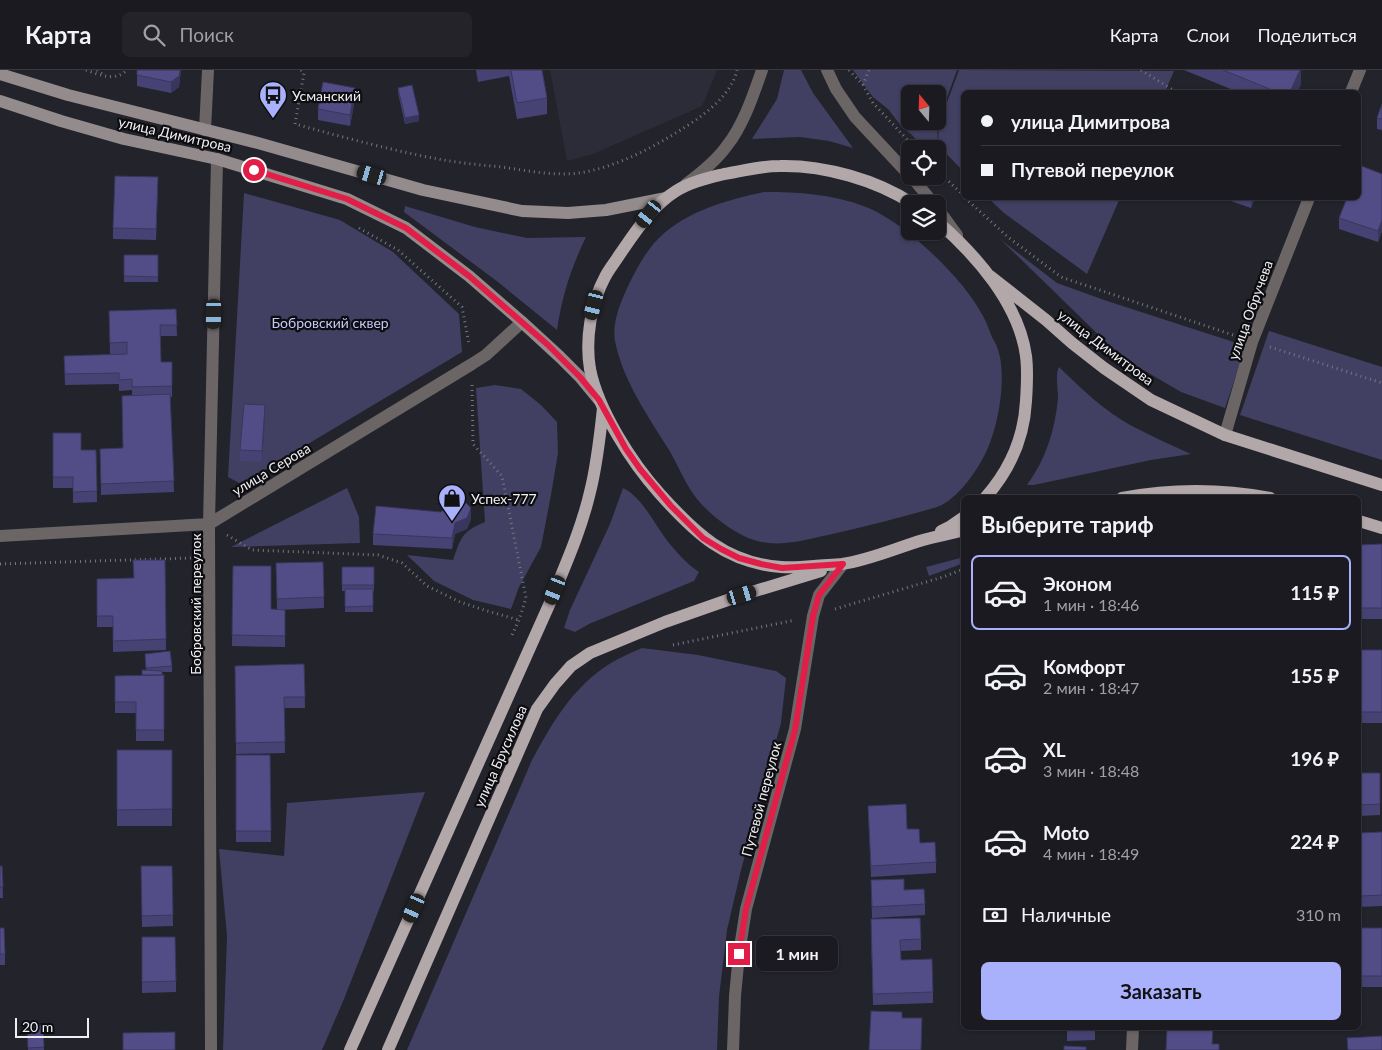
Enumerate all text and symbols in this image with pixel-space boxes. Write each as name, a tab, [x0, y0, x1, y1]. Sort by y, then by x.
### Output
search box	[122, 12, 472, 57]
text: Карта	[25, 20, 92, 49]
icon: search	[140, 21, 168, 49]
text: Поиск	[180, 23, 234, 46]
text: Карта	[1110, 24, 1158, 46]
text: Слои	[1186, 24, 1230, 46]
text: Поделиться	[1258, 24, 1357, 46]
bus stop icon: Усманский	[258, 80, 288, 119]
north arrow	[901, 85, 946, 130]
map controls	[901, 85, 946, 240]
place label: Усманский	[292, 87, 361, 104]
text: улица Димитрова	[1011, 110, 1170, 133]
street label: улица Димитрова	[117, 113, 233, 155]
button: locate	[901, 140, 946, 185]
text: Путевой переулок	[1011, 158, 1174, 181]
route start	[243, 159, 265, 181]
car	[355, 164, 388, 186]
button: layers	[901, 195, 946, 240]
car	[633, 198, 664, 230]
street label: улица Обручева	[1224, 258, 1276, 362]
car	[583, 289, 604, 321]
car	[206, 299, 221, 329]
street label: улица Димитрова	[1055, 305, 1157, 389]
park label: Бобровский сквер	[271, 314, 389, 331]
street label: улица Серова	[229, 439, 313, 499]
shop icon: Успех-777	[437, 483, 467, 522]
place label: Успех-777	[471, 490, 537, 507]
text: Выберите тариф	[981, 511, 1154, 538]
street label: Бобровский переулок	[187, 533, 204, 675]
icon: car	[983, 570, 1028, 615]
text: Эконом	[1043, 572, 1112, 595]
car	[542, 573, 567, 607]
text: 115 ₽	[1290, 581, 1339, 604]
car	[725, 583, 758, 607]
text: 1 мин · 18:46	[1043, 595, 1139, 614]
icon: car	[983, 653, 1028, 698]
text: Комфорт	[1043, 655, 1125, 678]
text: 155 ₽	[1290, 664, 1339, 687]
text: 2 мин · 18:47	[1043, 678, 1139, 697]
street label: улица Брусилова	[470, 702, 530, 810]
icon: car	[983, 736, 1028, 781]
text: XL	[1043, 738, 1066, 761]
street label: Путевой переулок	[737, 739, 785, 858]
text: 196 ₽	[1290, 747, 1339, 770]
text: 3 мин · 18:48	[1043, 761, 1139, 780]
icon: car	[983, 819, 1028, 864]
text: Moto	[1043, 821, 1089, 844]
text: 224 ₽	[1290, 830, 1339, 853]
text: 4 мин · 18:49	[1043, 844, 1139, 863]
car	[401, 891, 426, 925]
icon: cash	[981, 901, 1009, 929]
text: Наличные	[1021, 903, 1111, 926]
text: 310 m	[1296, 905, 1341, 924]
callout: 1 мин	[756, 936, 839, 972]
route end	[728, 943, 750, 965]
text: 1 мин	[775, 944, 819, 963]
button: Заказать	[981, 962, 1341, 1020]
scale bar	[15, 1015, 89, 1038]
text: 20 m	[22, 1018, 53, 1035]

